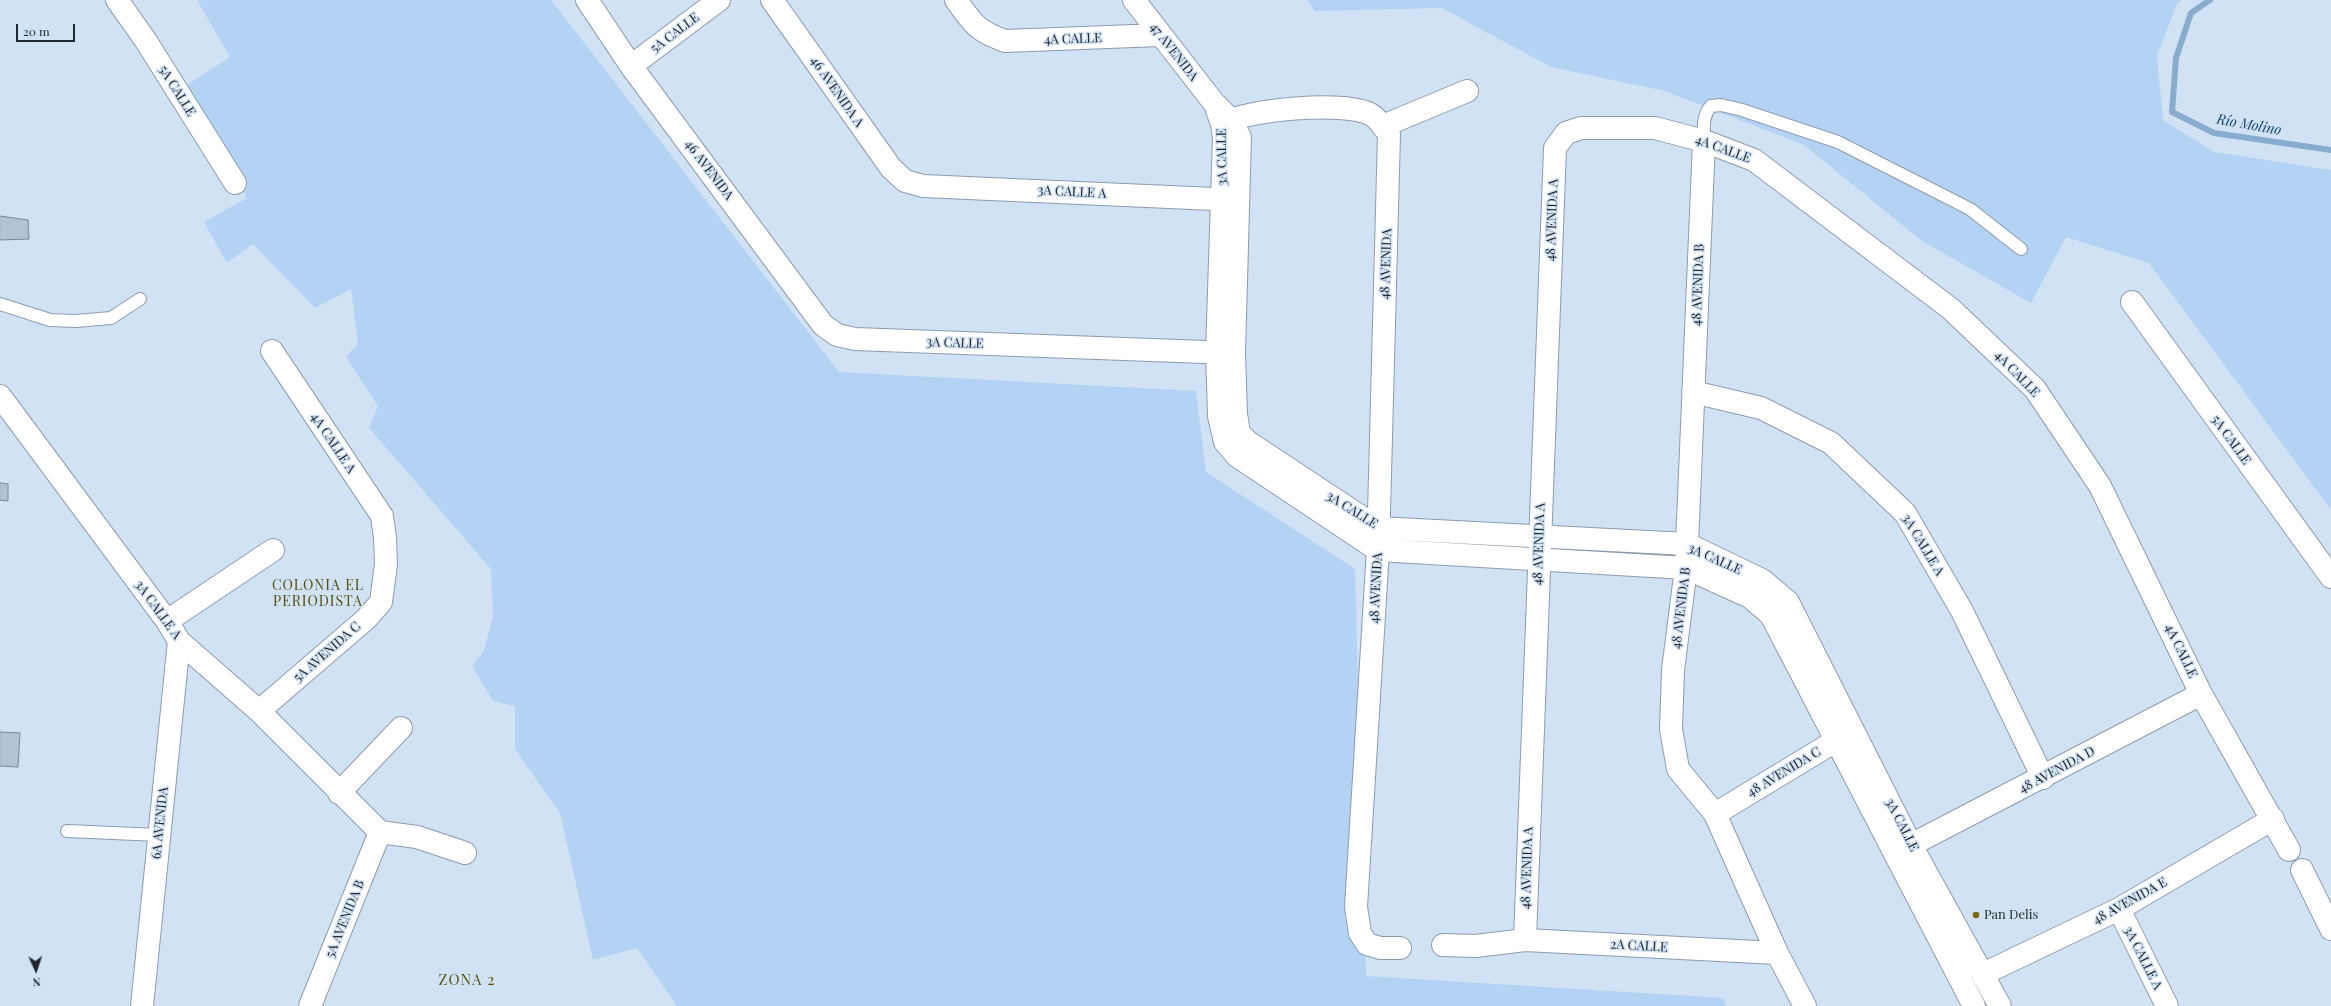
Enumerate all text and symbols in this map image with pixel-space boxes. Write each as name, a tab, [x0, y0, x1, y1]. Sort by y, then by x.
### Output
street label: 5A CALLE	[648, 10, 702, 56]
scale bar	[18, 16, 77, 42]
street label: 47 AVENIDA	[1147, 20, 1201, 84]
text: 20 m	[23, 23, 50, 39]
street label: 4A CALLE	[1044, 30, 1102, 48]
street label: 46 AVENIDA A	[807, 54, 867, 130]
street label: 5A CALLE	[155, 63, 199, 119]
water label: Río Molino	[2215, 111, 2283, 139]
street label: 3A CALLE	[1214, 128, 1230, 186]
street label: 4A CALLE	[1693, 132, 1753, 166]
street label: 46 AVENIDA	[681, 137, 737, 203]
street label: 48 AVENIDA A	[1543, 179, 1561, 261]
street label: 3A CALLE A	[1037, 182, 1107, 202]
street label: 48 AVENIDA	[1377, 228, 1395, 300]
street label: 48 AVENIDA B	[1689, 244, 1707, 326]
street label: 3A CALLE	[926, 334, 984, 352]
street label: 4A CALLE	[1991, 348, 2043, 400]
street label: 4A CALLE A	[307, 410, 359, 476]
street label: 5A CALLE	[2208, 412, 2254, 468]
street label: 3A CALLE	[1324, 488, 1380, 532]
street label: 48 AVENIDA A	[1530, 503, 1548, 585]
street label: 3A CALLE A	[1899, 511, 1947, 579]
street label: 3A CALLE	[1686, 540, 1744, 578]
street label: 48 AVENIDA	[1366, 552, 1386, 624]
street label: 48 AVENIDA B	[1668, 566, 1694, 650]
street label: 3A CALLE A	[131, 578, 185, 642]
district label: COLONIA EL PERIODISTA	[272, 578, 364, 610]
street label: 5A AVENIDA C	[290, 619, 364, 685]
street label: 4A CALLE	[2161, 622, 2201, 680]
street label: 48 AVENIDA D	[2016, 743, 2098, 797]
street label: 48 AVENIDA C	[1744, 744, 1824, 800]
street label: 6A AVENIDA	[148, 786, 172, 860]
street label: 3A CALLE	[1882, 796, 1922, 854]
street label: 48 AVENIDA A	[1518, 827, 1536, 909]
street label: 48 AVENIDA E	[2090, 874, 2170, 928]
street label: 5A AVENIDA B	[322, 878, 368, 960]
place label: Pan Delis	[1984, 907, 2038, 923]
marker: Pan Delis	[1971, 910, 1981, 920]
street label: 3A CALLE A	[2120, 924, 2166, 992]
street label: 2A CALLE	[1610, 937, 1668, 955]
north arrow	[16, 950, 56, 990]
district label: ZONA 2	[439, 971, 495, 989]
text: N	[32, 975, 41, 990]

